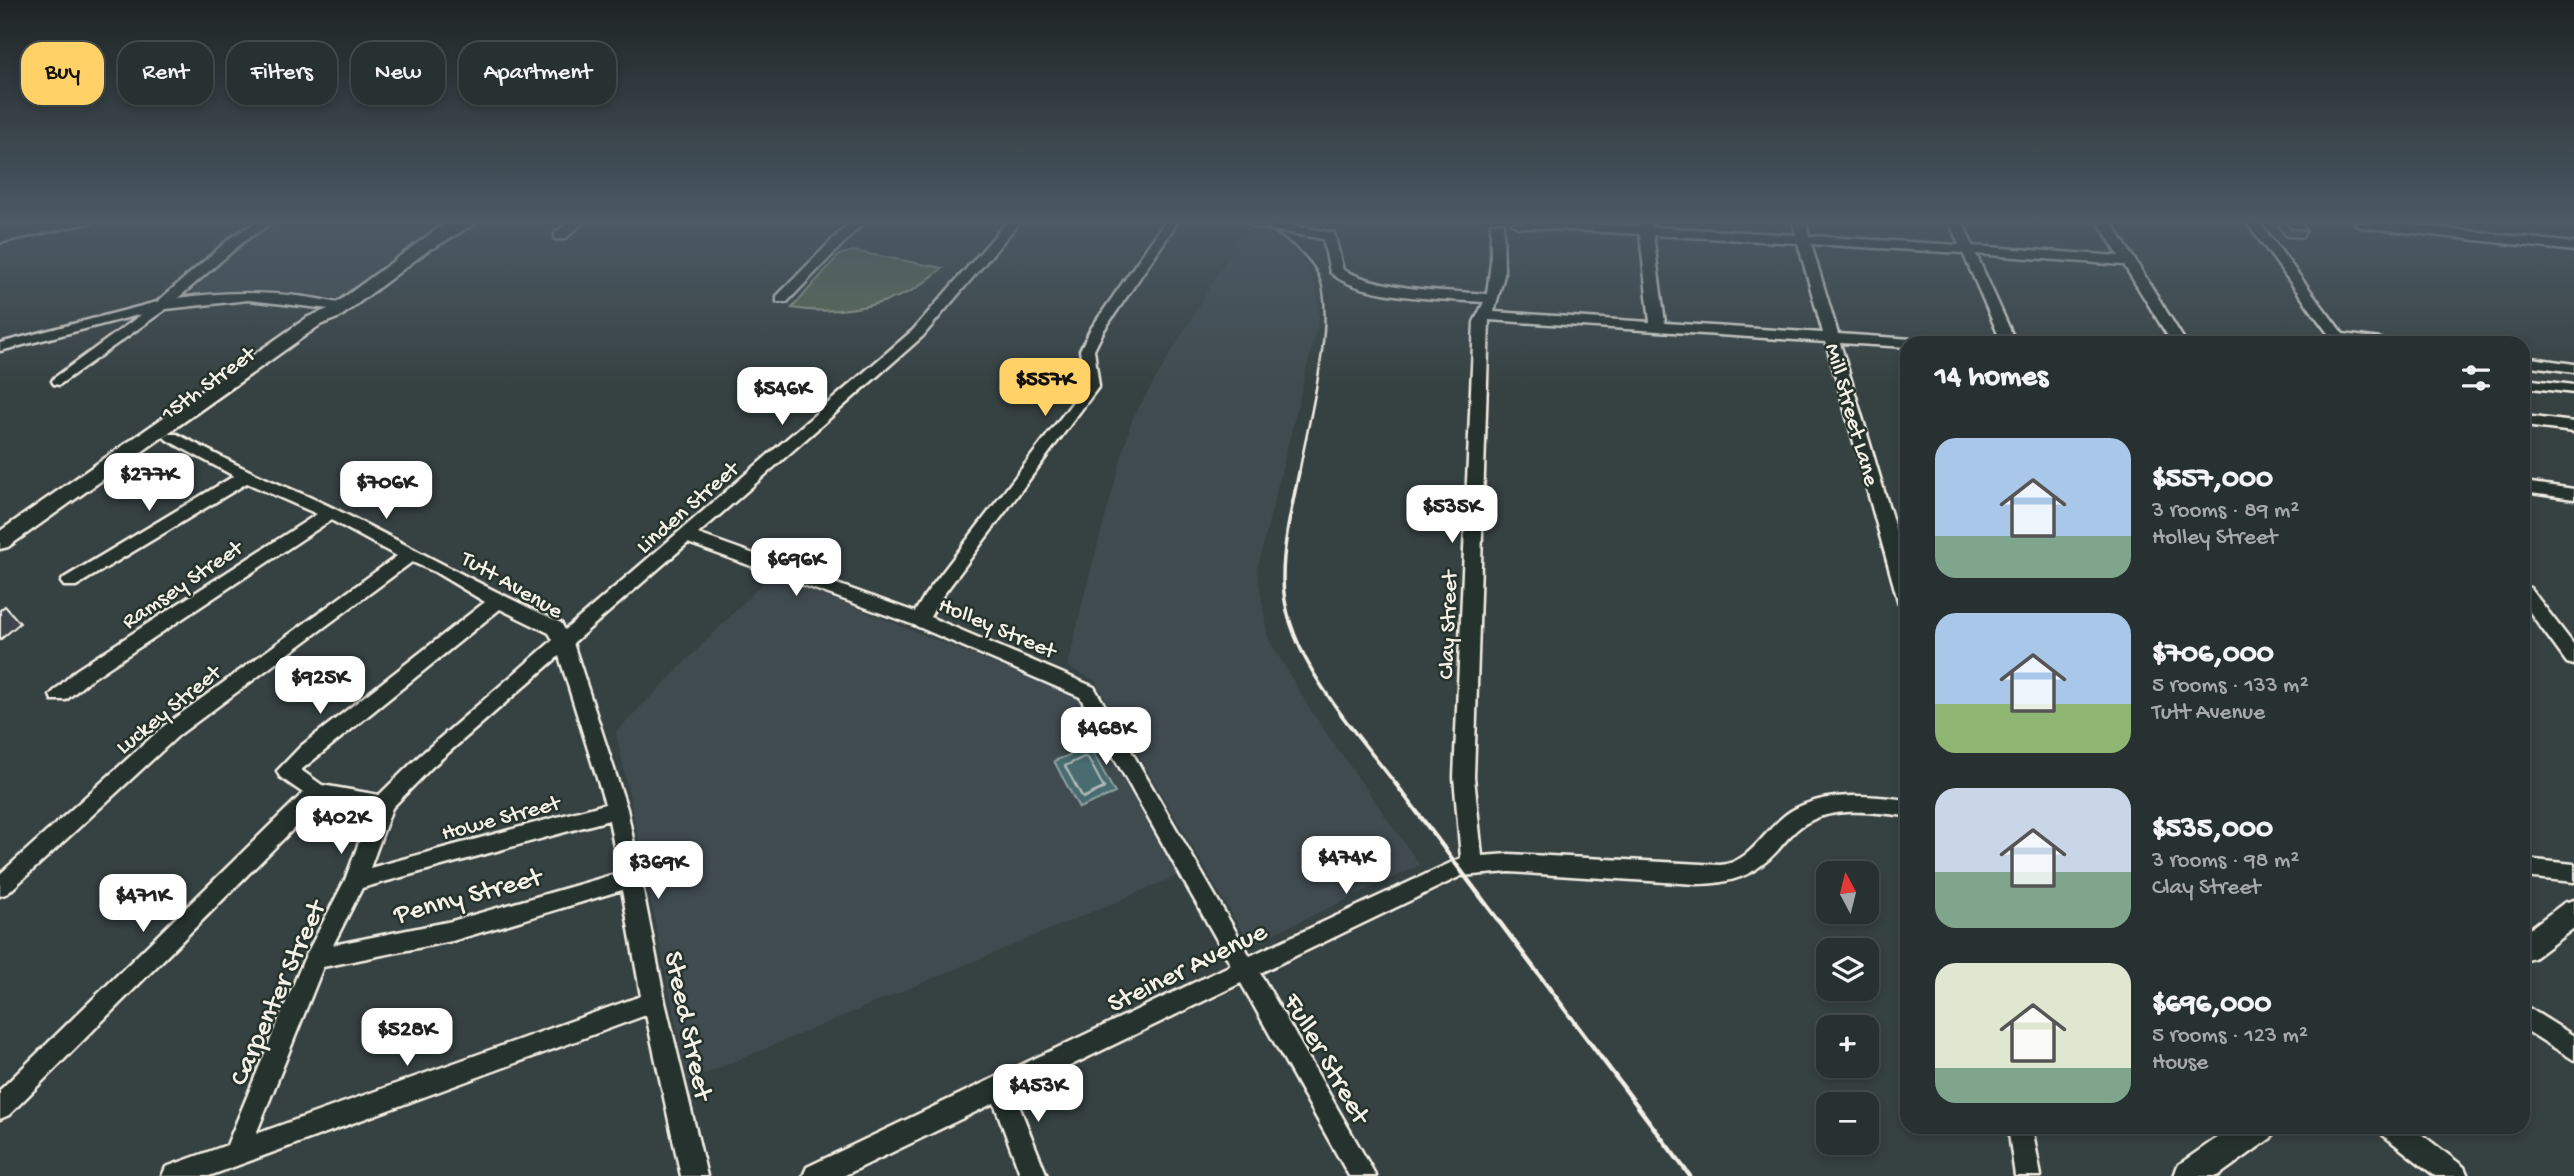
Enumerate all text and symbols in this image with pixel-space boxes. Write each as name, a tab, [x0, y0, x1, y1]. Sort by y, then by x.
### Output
chip: Buy	[21, 42, 104, 105]
chip: Rent	[118, 42, 213, 105]
chip: Filters	[227, 42, 337, 105]
chip: New	[351, 42, 445, 105]
chip: Apartment	[459, 42, 616, 105]
street label: Mill Street Lane	[1817, 340, 1884, 491]
street label: 15th Street	[156, 341, 263, 429]
pin: $557K	[996, 358, 1094, 418]
icon: filters	[2457, 359, 2495, 397]
text: 14 homes	[1935, 361, 2048, 396]
text: $557K	[1015, 367, 1075, 394]
pin: $546K	[733, 368, 831, 427]
text: $546K	[753, 376, 811, 403]
pin: $277K	[100, 454, 198, 513]
street label: Linden Street	[631, 456, 746, 561]
text: $277K	[120, 462, 178, 489]
pin: $706K	[337, 462, 435, 521]
text: $557,000	[2152, 463, 2273, 498]
icon: home	[1991, 466, 2075, 550]
text: $706K	[356, 470, 416, 497]
pin: $535K	[1403, 486, 1501, 545]
text: $535K	[1422, 494, 1482, 521]
text: 3 rooms · 89 m²	[2152, 498, 2299, 525]
text: Holley Street	[2152, 525, 2277, 552]
street label: Ramsey Street	[118, 535, 250, 636]
pin: $696K	[747, 538, 845, 598]
street label: Tutt Avenue	[454, 545, 568, 627]
text: $696K	[767, 547, 825, 574]
street label: Clay Street	[1434, 569, 1465, 680]
street label: Holley Street	[934, 592, 1061, 667]
text: $706,000	[2152, 638, 2274, 673]
icon: home	[1991, 641, 2075, 725]
pin: $925K	[271, 656, 369, 716]
street label: Luckey Street	[111, 659, 228, 761]
text: $925K	[291, 665, 349, 692]
text: 5 rooms · 133 m²	[2152, 673, 2309, 700]
text: Tutt Avenue	[2152, 700, 2265, 727]
pin: $468K	[1057, 708, 1155, 767]
text: $468K	[1077, 716, 1135, 743]
street label: Howe Street	[439, 790, 565, 848]
pin: $402K	[292, 796, 390, 856]
text: $402K	[312, 805, 370, 832]
text: $535,000	[2152, 813, 2273, 848]
icon: home	[1991, 816, 2075, 900]
pin: $474K	[1297, 836, 1395, 896]
pin: $369K	[609, 842, 707, 901]
text: $474K	[1318, 845, 1374, 872]
text: 3 rooms · 98 m²	[2152, 848, 2299, 875]
text: $369K	[629, 850, 687, 877]
street label: Penny Street	[390, 861, 548, 933]
north arrow	[1816, 861, 1880, 924]
map controls	[1816, 861, 1879, 1155]
pin: $471K	[94, 874, 192, 934]
text: Clay Street	[2152, 875, 2260, 902]
text: $471K	[115, 883, 171, 910]
street label: Carpenter Street	[224, 894, 336, 1092]
street label: Steiner Avenue	[1103, 916, 1274, 1022]
button: layers	[1816, 938, 1879, 1001]
street label: Steed Street	[655, 949, 719, 1106]
street label: Fuller Street	[1274, 987, 1377, 1133]
text: $696,000	[2152, 988, 2271, 1023]
icon: home	[1991, 991, 2075, 1075]
pin: $528K	[358, 1009, 456, 1068]
button: +	[1816, 1015, 1879, 1078]
text: $528K	[378, 1017, 436, 1044]
text: 5 rooms · 123 m²	[2152, 1023, 2308, 1050]
text: House	[2152, 1050, 2208, 1077]
pin: $453K	[989, 1064, 1087, 1124]
text: $453K	[1009, 1073, 1067, 1100]
button: −	[1816, 1092, 1879, 1155]

